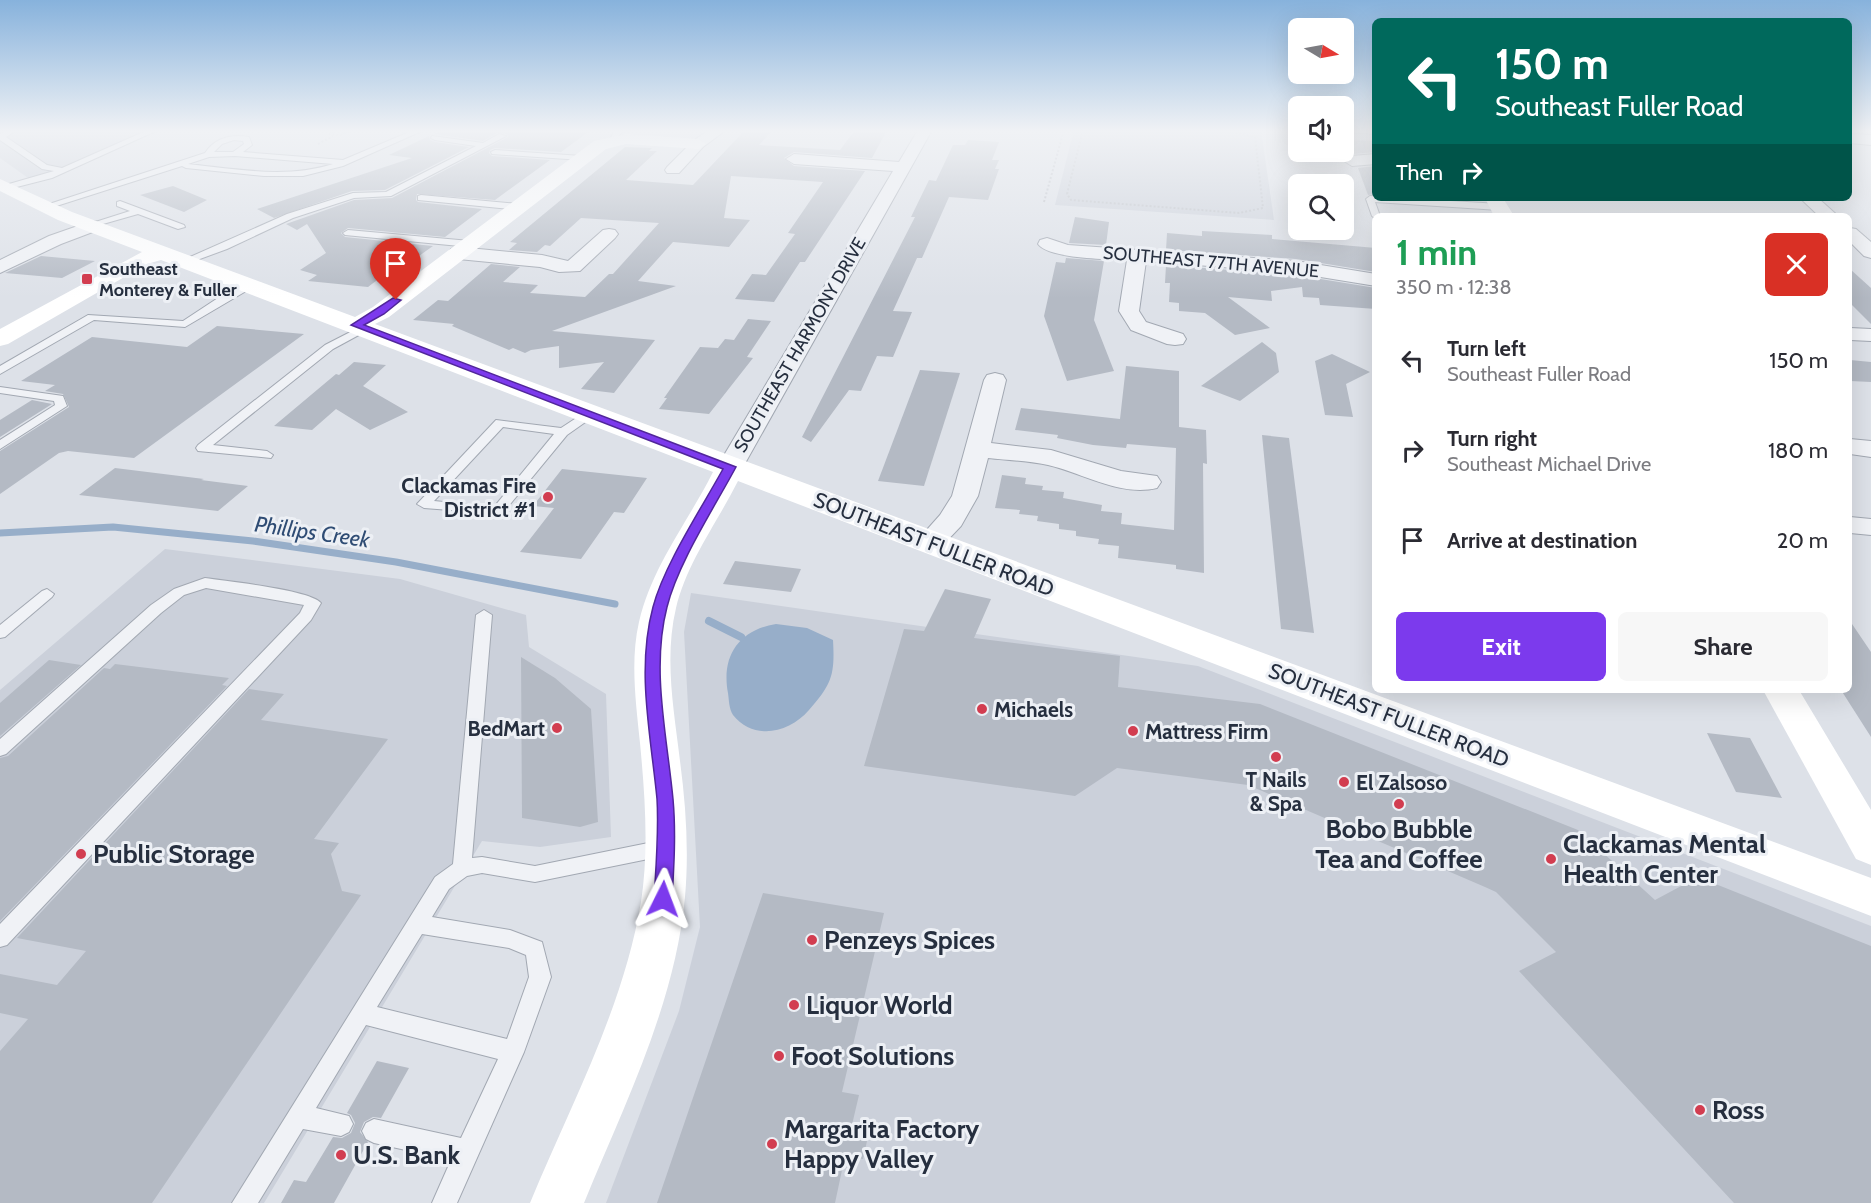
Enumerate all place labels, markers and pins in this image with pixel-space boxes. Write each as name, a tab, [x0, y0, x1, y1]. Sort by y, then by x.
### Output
pin	[370, 238, 421, 300]
place label: Southeast Monterey & Fuller	[99, 258, 237, 301]
marker: Southeast Monterey & Fuller	[80, 272, 94, 286]
place label: Clackamas Fire District #1	[401, 473, 536, 522]
marker: Clackamas Fire District #1	[541, 490, 555, 504]
place label: Michaels	[994, 697, 1073, 722]
marker: Michaels	[975, 702, 989, 716]
place label: BedMart	[467, 716, 545, 741]
place label: Mattress Firm	[1145, 719, 1268, 744]
marker: BedMart	[550, 721, 564, 735]
marker: Mattress Firm	[1126, 724, 1140, 738]
marker: T Nails & Spa	[1269, 750, 1283, 764]
place label: T Nails & Spa	[1246, 767, 1307, 816]
place label: El Zalsoso	[1356, 770, 1447, 795]
marker: El Zalsoso	[1337, 775, 1351, 789]
marker: Bobo Bubble Tea and Coffee	[1392, 797, 1406, 811]
place label: Bobo Bubble Tea and Coffee	[1315, 813, 1483, 875]
place label: Clackamas Mental Health Center	[1563, 828, 1766, 890]
place label: Public Storage	[93, 838, 255, 870]
marker: Public Storage	[74, 847, 88, 861]
marker: Clackamas Mental Health Center	[1544, 852, 1558, 866]
place label: Penzeys Spices	[824, 924, 995, 956]
marker: Penzeys Spices	[805, 933, 819, 947]
place label: Liquor World	[806, 989, 953, 1021]
marker: Liquor World	[787, 998, 801, 1012]
place label: Foot Solutions	[791, 1040, 954, 1072]
marker: Foot Solutions	[772, 1049, 786, 1063]
place label: Ross	[1712, 1094, 1765, 1126]
marker: Ross	[1693, 1103, 1707, 1117]
place label: Margarita Factory Happy Valley	[784, 1113, 979, 1175]
marker: Margarita Factory Happy Valley	[765, 1137, 779, 1151]
place label: U.S. Bank	[353, 1139, 460, 1171]
marker: U.S. Bank	[334, 1148, 348, 1162]

